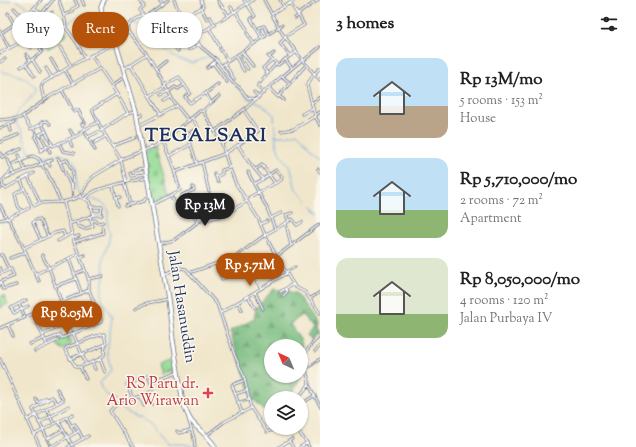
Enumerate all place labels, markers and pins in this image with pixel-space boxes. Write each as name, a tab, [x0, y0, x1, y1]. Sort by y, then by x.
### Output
pin: Rp 13M	[172, 193, 238, 227]
pin: Rp 5.71M	[209, 253, 291, 287]
pin: Rp 8.05M	[26, 301, 108, 335]
place label: RS Paru dr. Ario Wirawan	[107, 374, 199, 412]
marker: RS Paru dr. Ario Wirawan	[202, 387, 214, 399]

